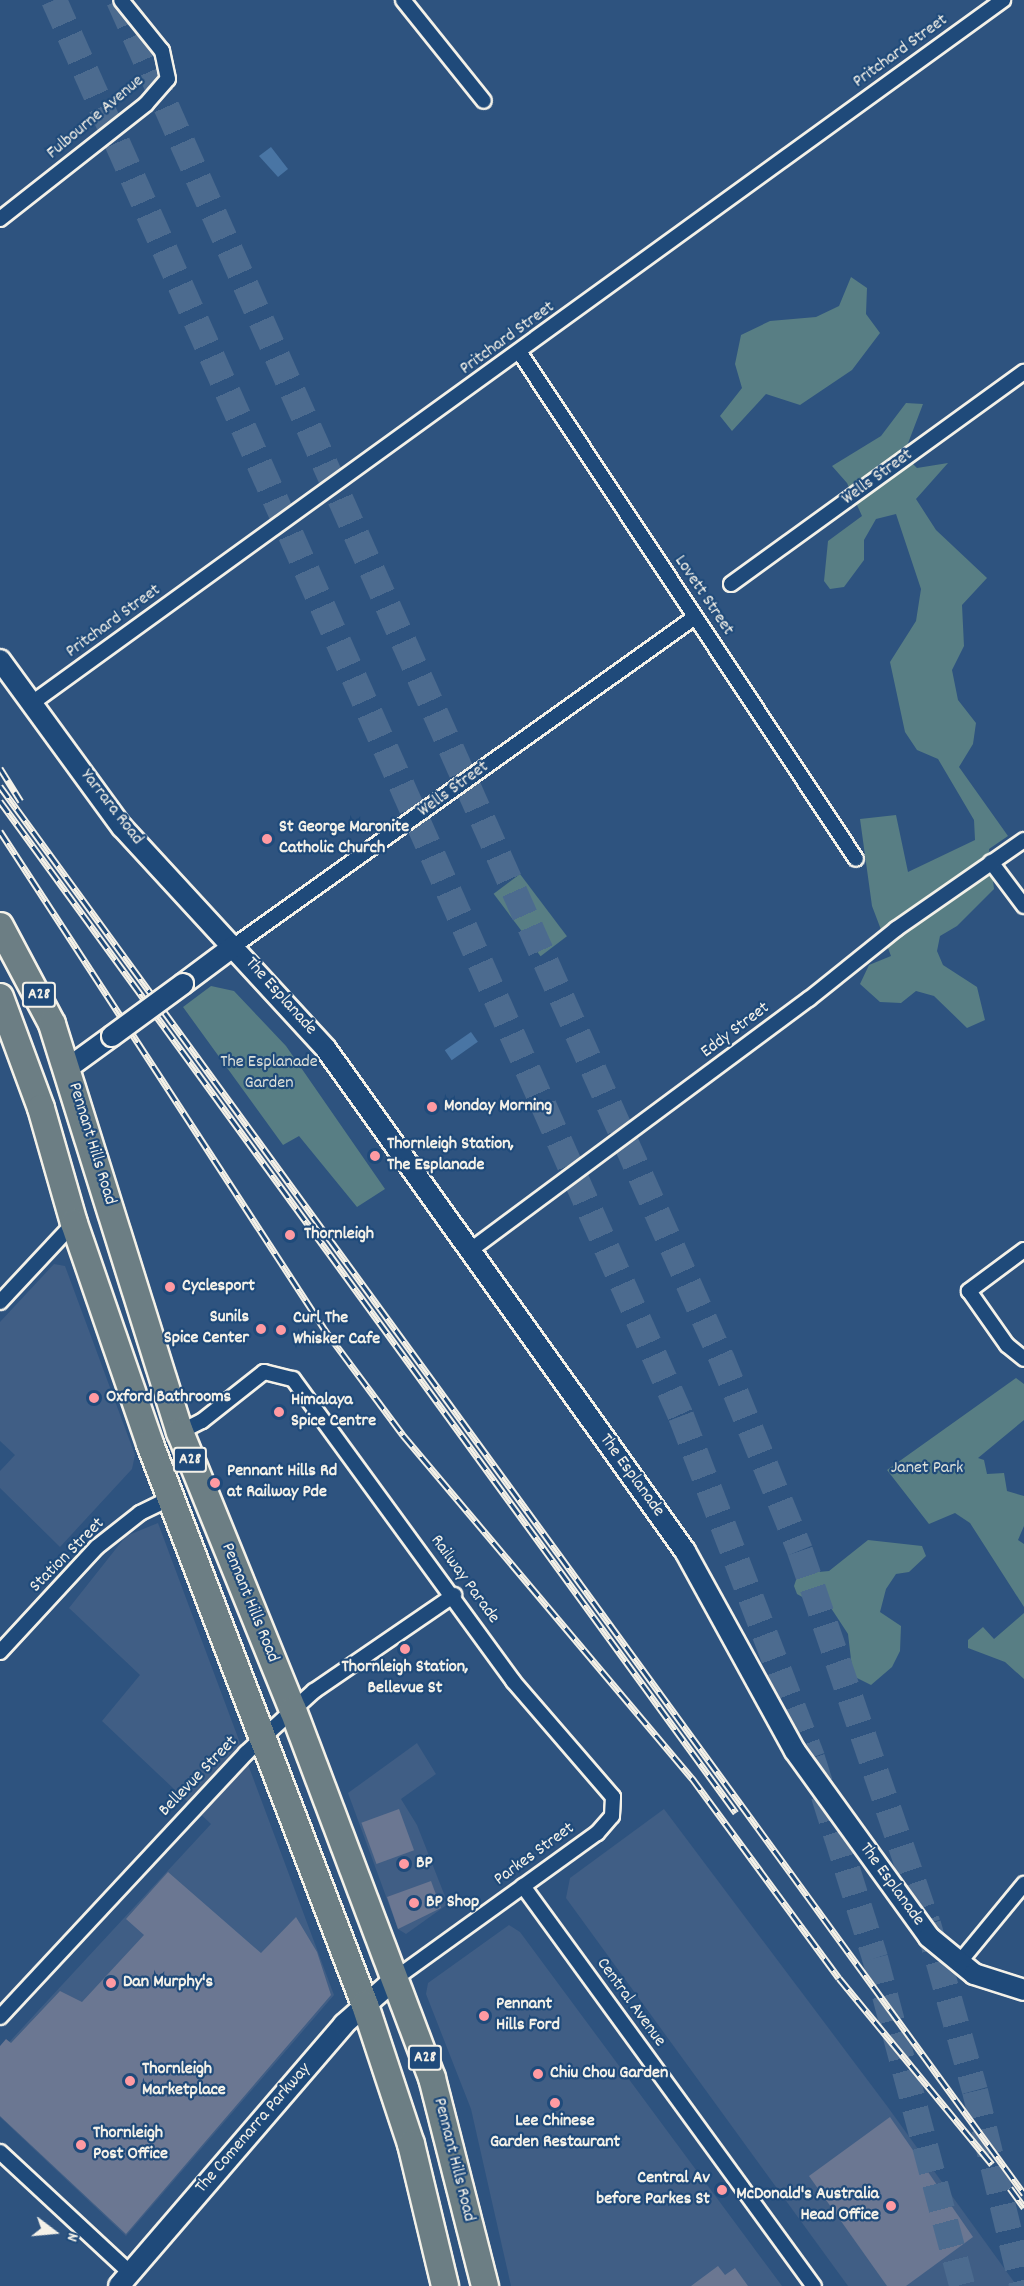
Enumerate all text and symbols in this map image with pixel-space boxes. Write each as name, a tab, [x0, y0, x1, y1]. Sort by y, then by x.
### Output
street label: Pritchard Street	[849, 10, 953, 94]
street label: Fulbourne Avenue	[43, 71, 149, 165]
street label: Pritchard Street	[456, 297, 560, 381]
street label: Wells Street	[838, 445, 918, 511]
street label: Lovett Street	[668, 552, 738, 640]
street label: Pritchard Street	[62, 580, 166, 664]
street label: Wells Street	[414, 757, 494, 823]
street label: Yarrara Road	[75, 766, 147, 850]
place label: St George Maronite Catholic Church	[279, 818, 409, 860]
marker: St George Maronite Catholic Church	[260, 832, 274, 846]
street label: The Esplanade	[239, 954, 321, 1040]
road number: A28	[21, 982, 57, 1008]
street label: Eddy Street	[697, 998, 775, 1064]
park label: The Esplanade Garden	[220, 1053, 318, 1096]
street label: Pennant Hills Road	[62, 1080, 120, 1208]
place label: Monday Morning	[444, 1096, 552, 1118]
marker: Monday Morning	[425, 1100, 439, 1114]
place label: Thornleigh Station, The Esplanade	[387, 1135, 514, 1178]
marker: Thornleigh Station, The Esplanade	[368, 1149, 382, 1163]
place label: Thornleigh	[304, 1224, 374, 1246]
marker: Thornleigh	[281, 1226, 299, 1244]
place label: Cyclesport	[182, 1276, 255, 1298]
marker: Cyclesport	[163, 1280, 177, 1294]
place label: Sunils Spice Center	[164, 1308, 249, 1350]
place label: Curl The Whisker Cafe	[293, 1309, 380, 1352]
marker: Sunils Spice Center	[254, 1322, 268, 1336]
marker: Curl The Whisker Cafe	[274, 1323, 288, 1337]
place label: Oxford Bathrooms	[106, 1387, 231, 1409]
marker: Oxford Bathrooms	[87, 1391, 101, 1405]
place label: Himalaya Spice Centre	[291, 1391, 376, 1434]
marker: Himalaya Spice Centre	[272, 1405, 286, 1419]
street label: The Esplanade	[594, 1430, 668, 1522]
road number: A28	[172, 1447, 208, 1473]
park label: Janet Park	[891, 1458, 963, 1480]
place label: Pennant Hills Rd at Railway Pde	[227, 1462, 337, 1504]
marker: Pennant Hills Rd at Railway Pde	[208, 1476, 222, 1490]
street label: Station Street	[26, 1514, 110, 1598]
street label: Railway Parade	[425, 1531, 503, 1629]
street label: Pennant Hills Road	[215, 1540, 283, 1666]
marker: Thornleigh Station, Bellevue St	[398, 1642, 412, 1656]
place label: Thornleigh Station, Bellevue St	[342, 1658, 468, 1700]
street label: Bellevue Street	[155, 1732, 243, 1822]
street label: Parkes Street	[491, 1819, 579, 1891]
street label: The Esplanade	[854, 1839, 928, 1931]
place label: BP	[416, 1853, 433, 1875]
marker: BP	[397, 1857, 411, 1871]
place label: BP Shop	[426, 1892, 479, 1914]
marker: BP Shop	[407, 1896, 421, 1910]
street label: Central Avenue	[591, 1954, 669, 2052]
place label: Dan Murphy's	[123, 1972, 213, 1994]
marker: Dan Murphy's	[104, 1976, 118, 1990]
place label: Pennant Hills Ford	[496, 1995, 560, 2038]
marker: Pennant Hills Ford	[477, 2009, 491, 2023]
road number: A28	[407, 2045, 443, 2071]
place label: Thornleigh Marketplace	[142, 2060, 226, 2102]
street label: The Comenarra Parkway	[192, 2060, 316, 2198]
place label: Chiu Chou Garden	[550, 2063, 668, 2085]
marker: Chiu Chou Garden	[531, 2067, 545, 2081]
marker: Thornleigh Marketplace	[123, 2074, 137, 2088]
street label: Pennant Hills Road	[427, 2096, 479, 2224]
marker: Lee Chinese Garden Restaurant	[548, 2096, 562, 2110]
place label: Lee Chinese Garden Restaurant	[490, 2112, 620, 2154]
place label: Thornleigh Post Office	[93, 2124, 168, 2166]
marker: Thornleigh Post Office	[74, 2138, 88, 2152]
place label: Central Av before Parkes St	[596, 2169, 710, 2212]
marker: Central Av before Parkes St	[715, 2183, 729, 2197]
place label: McDonald's Australia Head Office	[736, 2185, 879, 2228]
marker: McDonald's Australia Head Office	[884, 2199, 898, 2213]
north arrow	[24, 2202, 84, 2262]
text: N	[60, 2230, 84, 2244]

